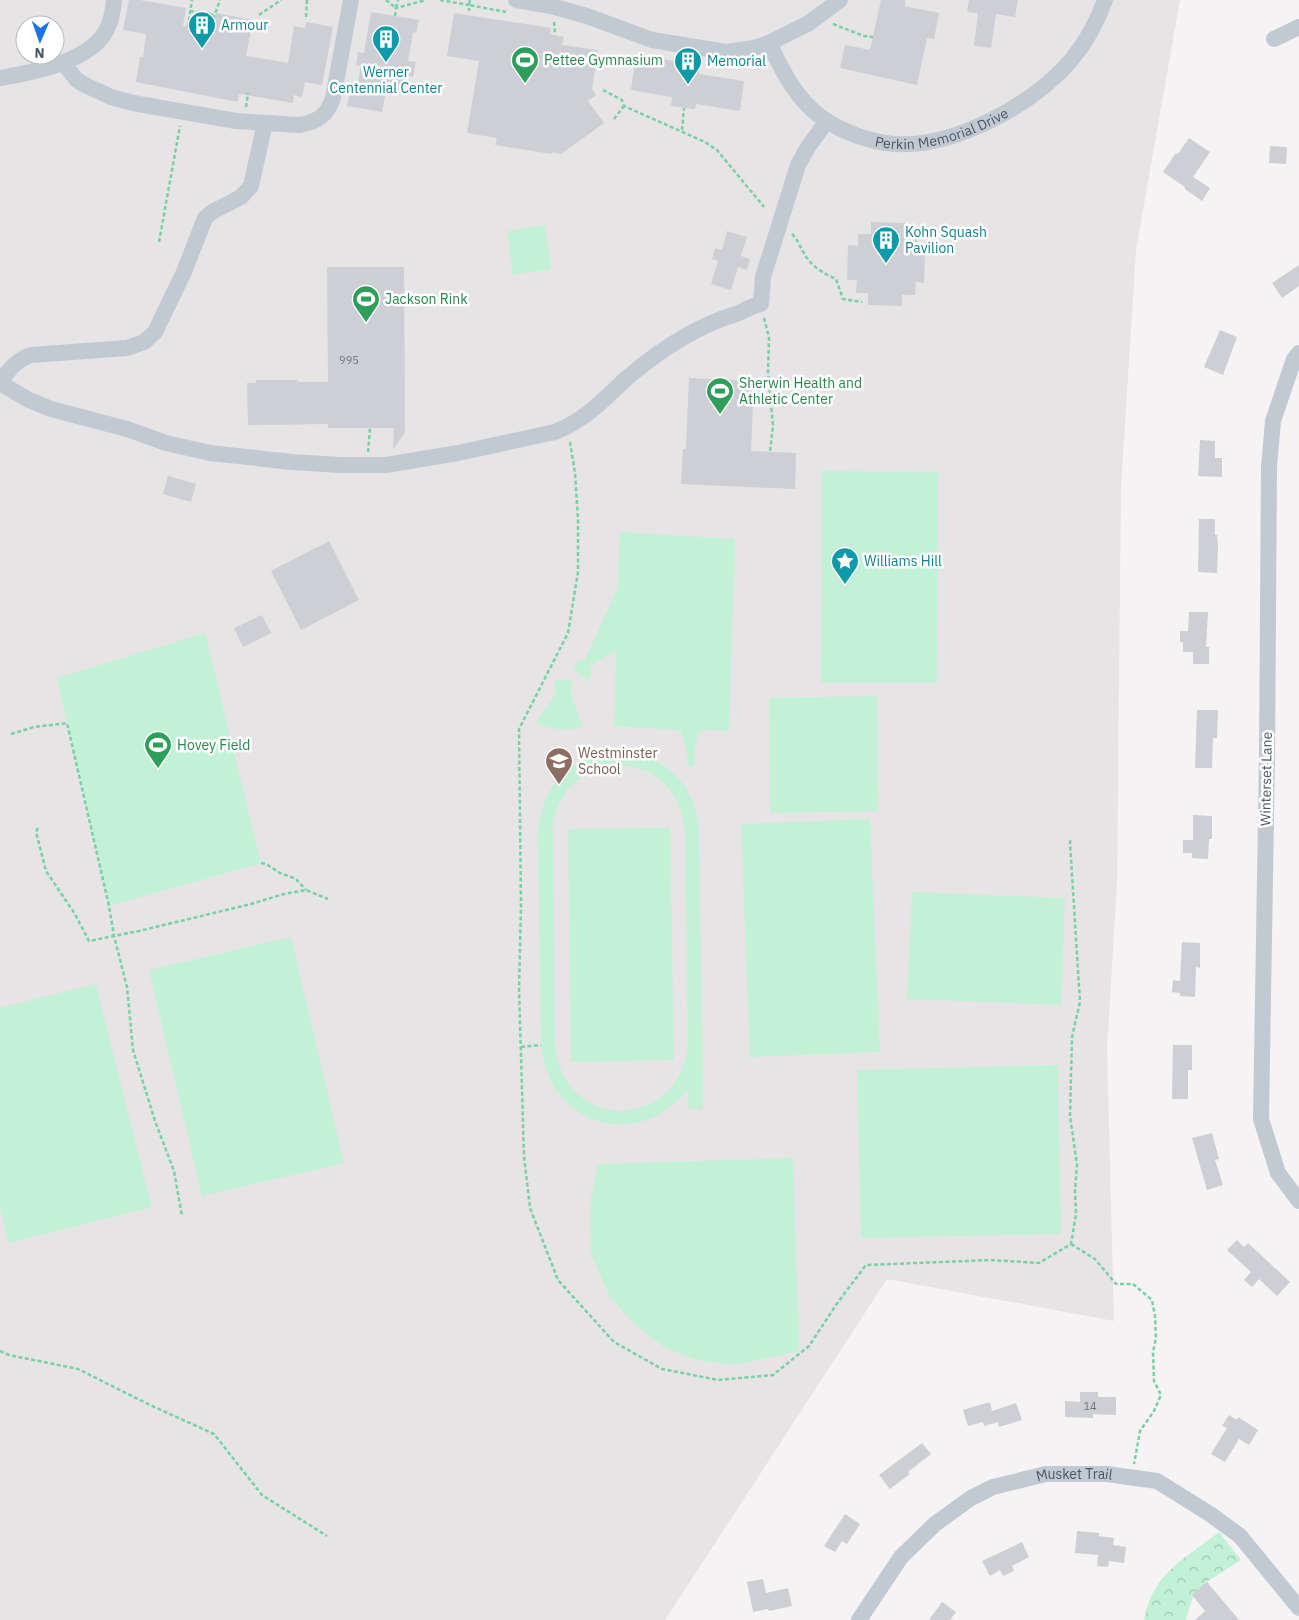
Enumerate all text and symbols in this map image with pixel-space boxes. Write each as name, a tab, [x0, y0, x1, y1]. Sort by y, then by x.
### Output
building icon: Armour	[187, 10, 217, 49]
north arrow	[15, 15, 65, 65]
place label: Armour	[221, 16, 268, 34]
building icon: Werner Centennial Center	[371, 24, 401, 63]
text: N	[34, 44, 45, 62]
sports icon: Pettee Gymnasium	[510, 45, 540, 84]
building icon: Memorial	[673, 46, 703, 85]
place label: Pettee Gymnasium	[544, 51, 663, 69]
place label: Memorial	[707, 52, 766, 70]
place label: Werner Centennial Center	[330, 63, 442, 97]
street label: Perkin Memorial Drive	[873, 104, 1012, 153]
place label: Kohn Squash Pavilion	[905, 223, 987, 257]
building icon: Kohn Squash Pavilion	[871, 225, 901, 264]
sports icon: Jackson Rink	[351, 284, 381, 323]
place label: Jackson Rink	[385, 290, 468, 308]
house number: 995	[339, 353, 359, 367]
place label: Sherwin Health and Athletic Center	[739, 374, 862, 408]
sports icon: Sherwin Health and Athletic Center	[705, 376, 735, 415]
place icon: Williams Hill	[830, 546, 860, 585]
place label: Williams Hill	[864, 552, 942, 570]
sports icon: Hovey Field	[143, 730, 173, 769]
street label: Winterset Lane	[1256, 731, 1276, 826]
place label: Hovey Field	[177, 736, 250, 754]
place label: Westminster School	[578, 744, 658, 778]
school or university icon: Westminster School	[544, 746, 574, 785]
house number: 14	[1083, 1399, 1097, 1413]
street label: Musket Trail	[1034, 1465, 1114, 1485]

